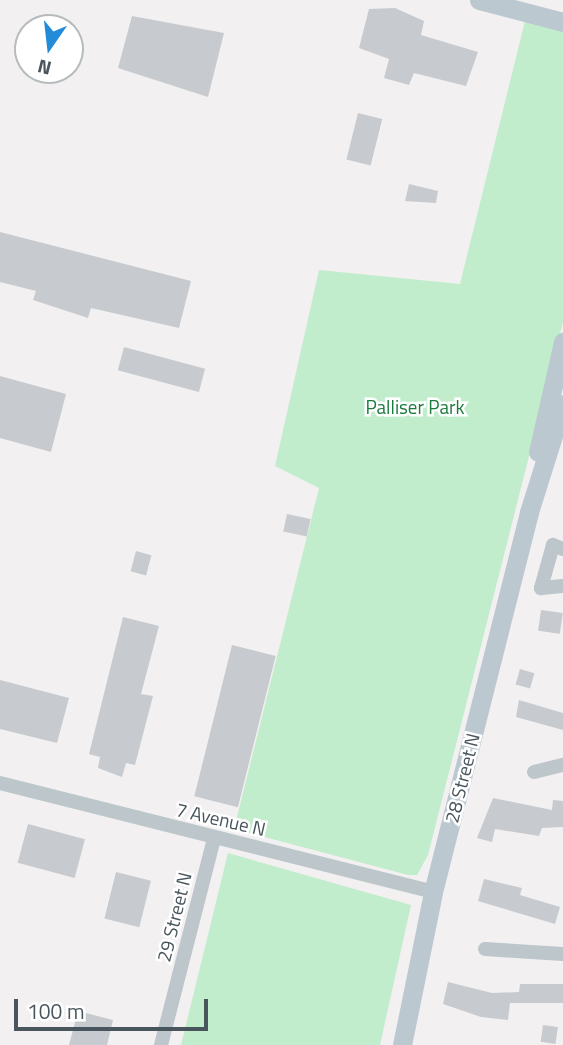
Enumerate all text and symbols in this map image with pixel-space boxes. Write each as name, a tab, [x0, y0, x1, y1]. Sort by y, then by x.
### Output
north arrow	[14, 14, 84, 84]
text: N	[34, 52, 54, 84]
park label: Palliser Park	[365, 396, 465, 418]
street label: 28 Street N	[440, 731, 484, 825]
street label: 7 Avenue N	[174, 798, 268, 840]
street label: 29 Street N	[152, 870, 196, 964]
scale bar	[18, 986, 212, 1030]
text: 100 m	[27, 995, 84, 1027]

